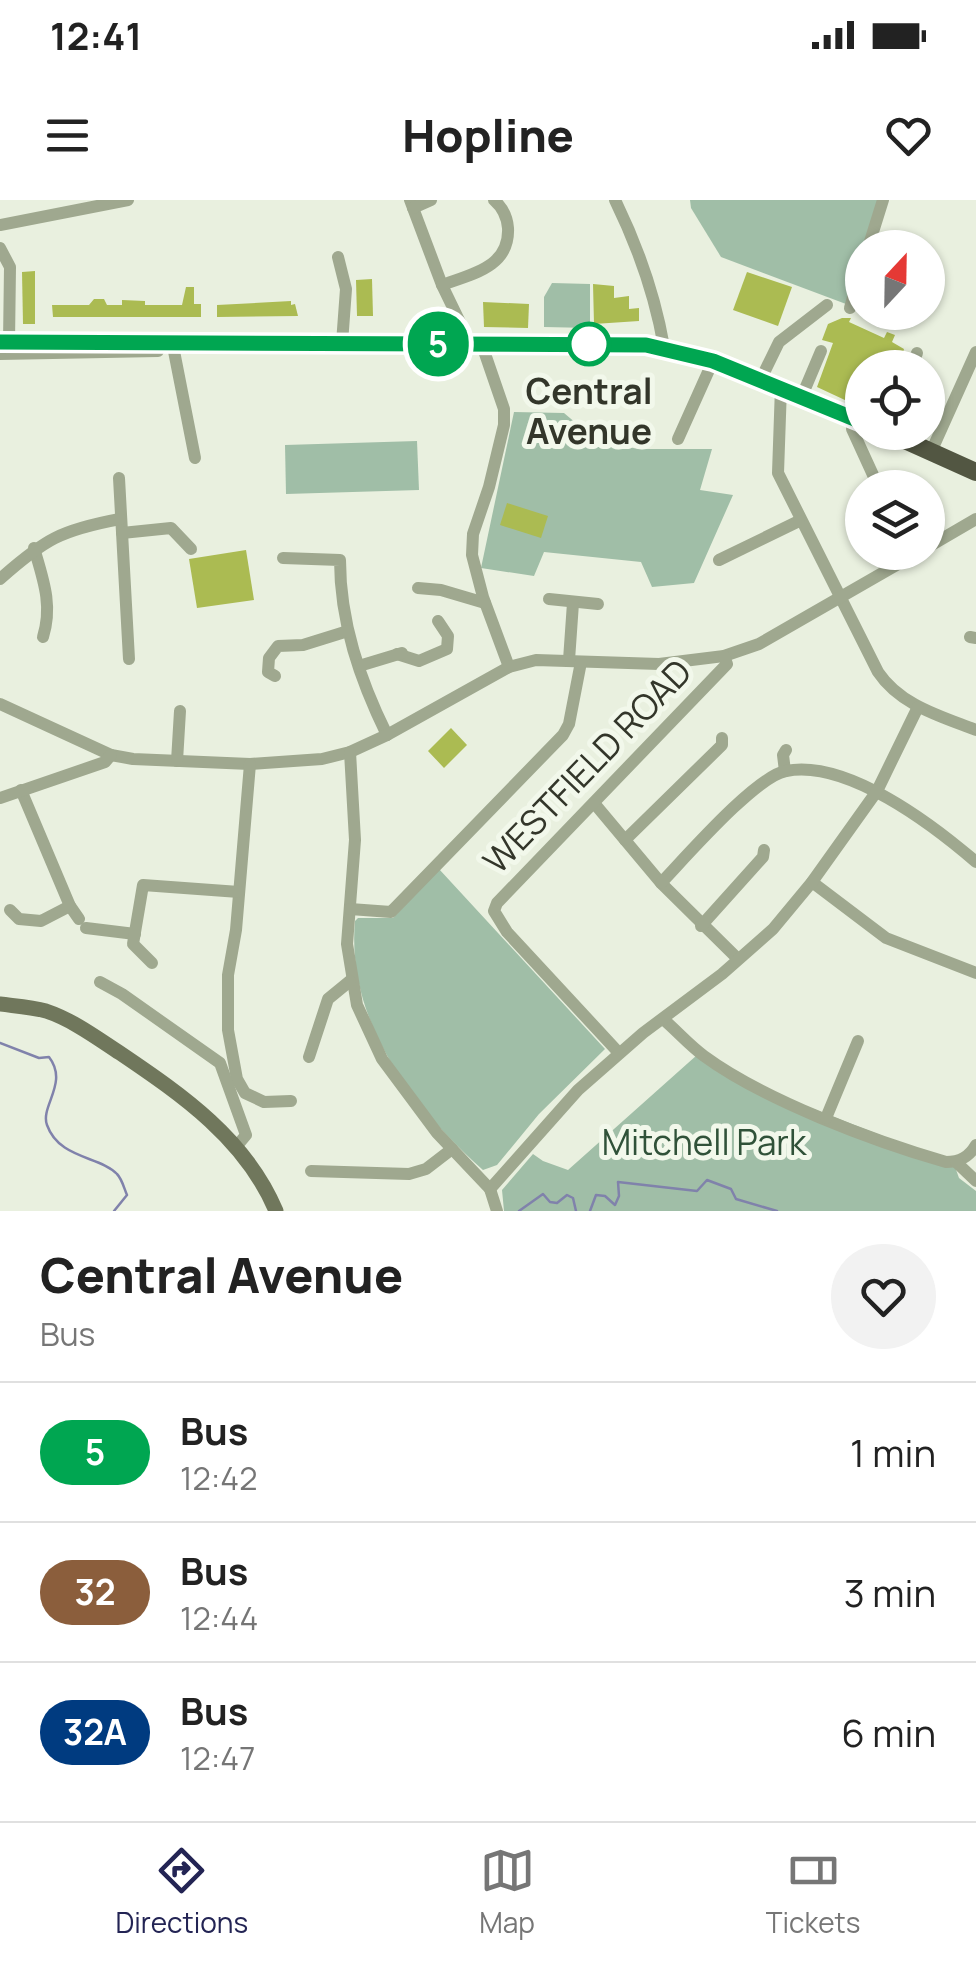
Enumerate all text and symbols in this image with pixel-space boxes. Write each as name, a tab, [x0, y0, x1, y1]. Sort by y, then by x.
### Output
text: 12:41	[50, 9, 142, 61]
text: Hopline	[402, 104, 574, 166]
icon: menu	[40, 108, 95, 163]
icon: heart	[881, 108, 936, 163]
north arrow	[845, 230, 945, 330]
map controls	[845, 230, 945, 570]
line badge: 5	[406, 312, 470, 376]
text: 5	[428, 320, 448, 368]
marker: Central Avenue	[568, 323, 610, 365]
button: locate	[845, 350, 945, 450]
place label: Central Avenue	[526, 367, 652, 455]
button: layers	[845, 470, 945, 570]
street label: WESTFIELD ROAD	[472, 648, 702, 884]
park label: Mitchell Park	[602, 1118, 808, 1166]
text: Central Avenue	[40, 1242, 403, 1307]
button: heart	[831, 1244, 936, 1349]
text: Bus	[40, 1312, 95, 1356]
text: Bus	[180, 1404, 248, 1456]
text: 1 min	[850, 1426, 936, 1478]
text: 5	[85, 1428, 105, 1476]
text: 12:42	[180, 1456, 257, 1500]
text: Bus	[180, 1544, 248, 1596]
text: 3 min	[844, 1566, 936, 1618]
text: 32	[74, 1568, 116, 1616]
text: 12:44	[180, 1596, 258, 1640]
text: Bus	[180, 1684, 248, 1736]
text: 6 min	[841, 1706, 936, 1758]
text: 32A	[63, 1708, 127, 1756]
text: 12:47	[180, 1736, 255, 1780]
tab: Directions	[116, 1843, 248, 1941]
tab: Map	[479, 1843, 535, 1941]
tab: Tickets	[766, 1843, 860, 1941]

